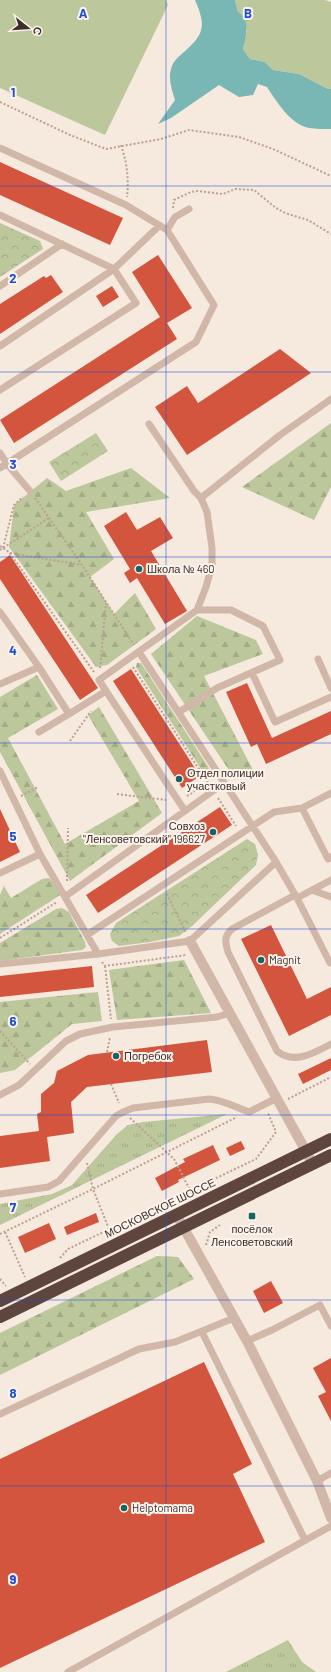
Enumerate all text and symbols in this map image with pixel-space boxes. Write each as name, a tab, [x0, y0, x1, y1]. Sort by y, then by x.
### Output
text: A	[79, 5, 88, 21]
text: B	[244, 5, 252, 21]
north arrow	[8, 8, 48, 48]
text: С	[31, 25, 45, 37]
text: 1	[11, 84, 15, 100]
text: 2	[9, 270, 17, 286]
text: 3	[9, 456, 17, 472]
place label: Школа № 460	[147, 562, 215, 575]
marker: Школа № 460	[134, 564, 144, 574]
text: 4	[9, 642, 17, 658]
place label: Отдел полиции участковый	[187, 766, 264, 792]
marker: Отдел полиции участковый	[174, 774, 184, 784]
place label: Совхоз "Ленсоветовский" 196627	[83, 819, 205, 845]
marker: Совхоз "Ленсоветовский" 196627	[208, 827, 218, 837]
text: 5	[9, 828, 17, 844]
place label: Magnit	[269, 953, 301, 966]
marker: Magnit	[256, 955, 266, 965]
text: 6	[10, 1013, 17, 1029]
place label: Погребок	[124, 1049, 172, 1062]
marker: Погребок	[111, 1051, 121, 1061]
street label: МОСКОВСКОЕ ШОССЕ	[102, 1175, 217, 1240]
text: 7	[10, 1199, 17, 1215]
marker: посёлок Ленсоветовский	[247, 1211, 257, 1221]
place label: посёлок Ленсоветовский	[211, 1222, 293, 1248]
text: 8	[9, 1385, 17, 1401]
place label: Helptomama	[132, 1501, 193, 1514]
marker: Helptomama	[119, 1503, 129, 1513]
text: 9	[10, 1571, 17, 1587]

